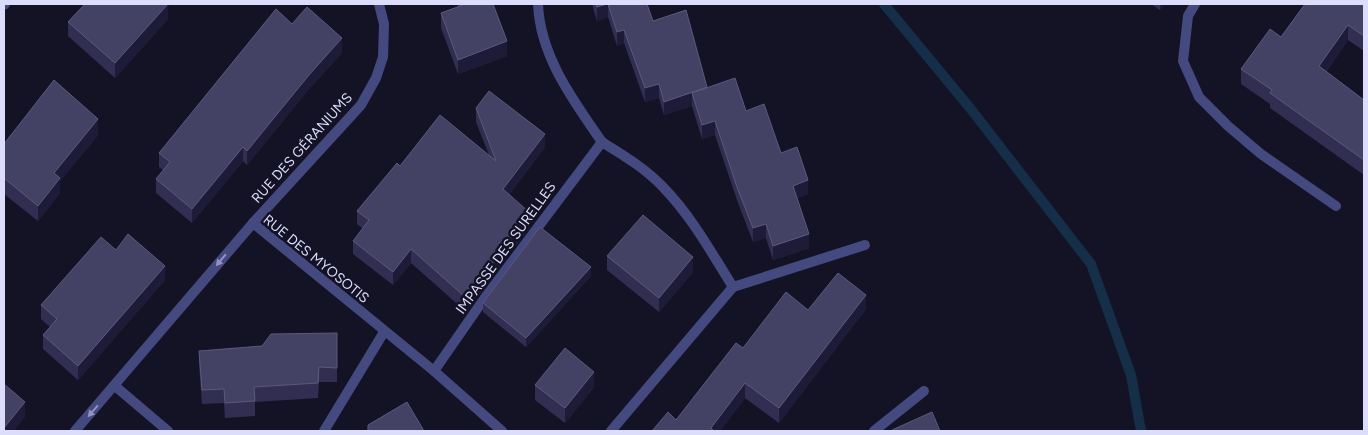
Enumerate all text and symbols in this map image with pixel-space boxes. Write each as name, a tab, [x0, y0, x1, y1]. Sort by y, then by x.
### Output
street label: RUE DES GÉRANIUMS	[248, 89, 356, 207]
street label: IMPASSE DES SURELLES	[452, 179, 560, 317]
street label: RUE DES MYOSOTIS	[260, 211, 372, 307]
one-way arrow	[216, 254, 227, 267]
one-way arrow	[88, 404, 99, 417]

